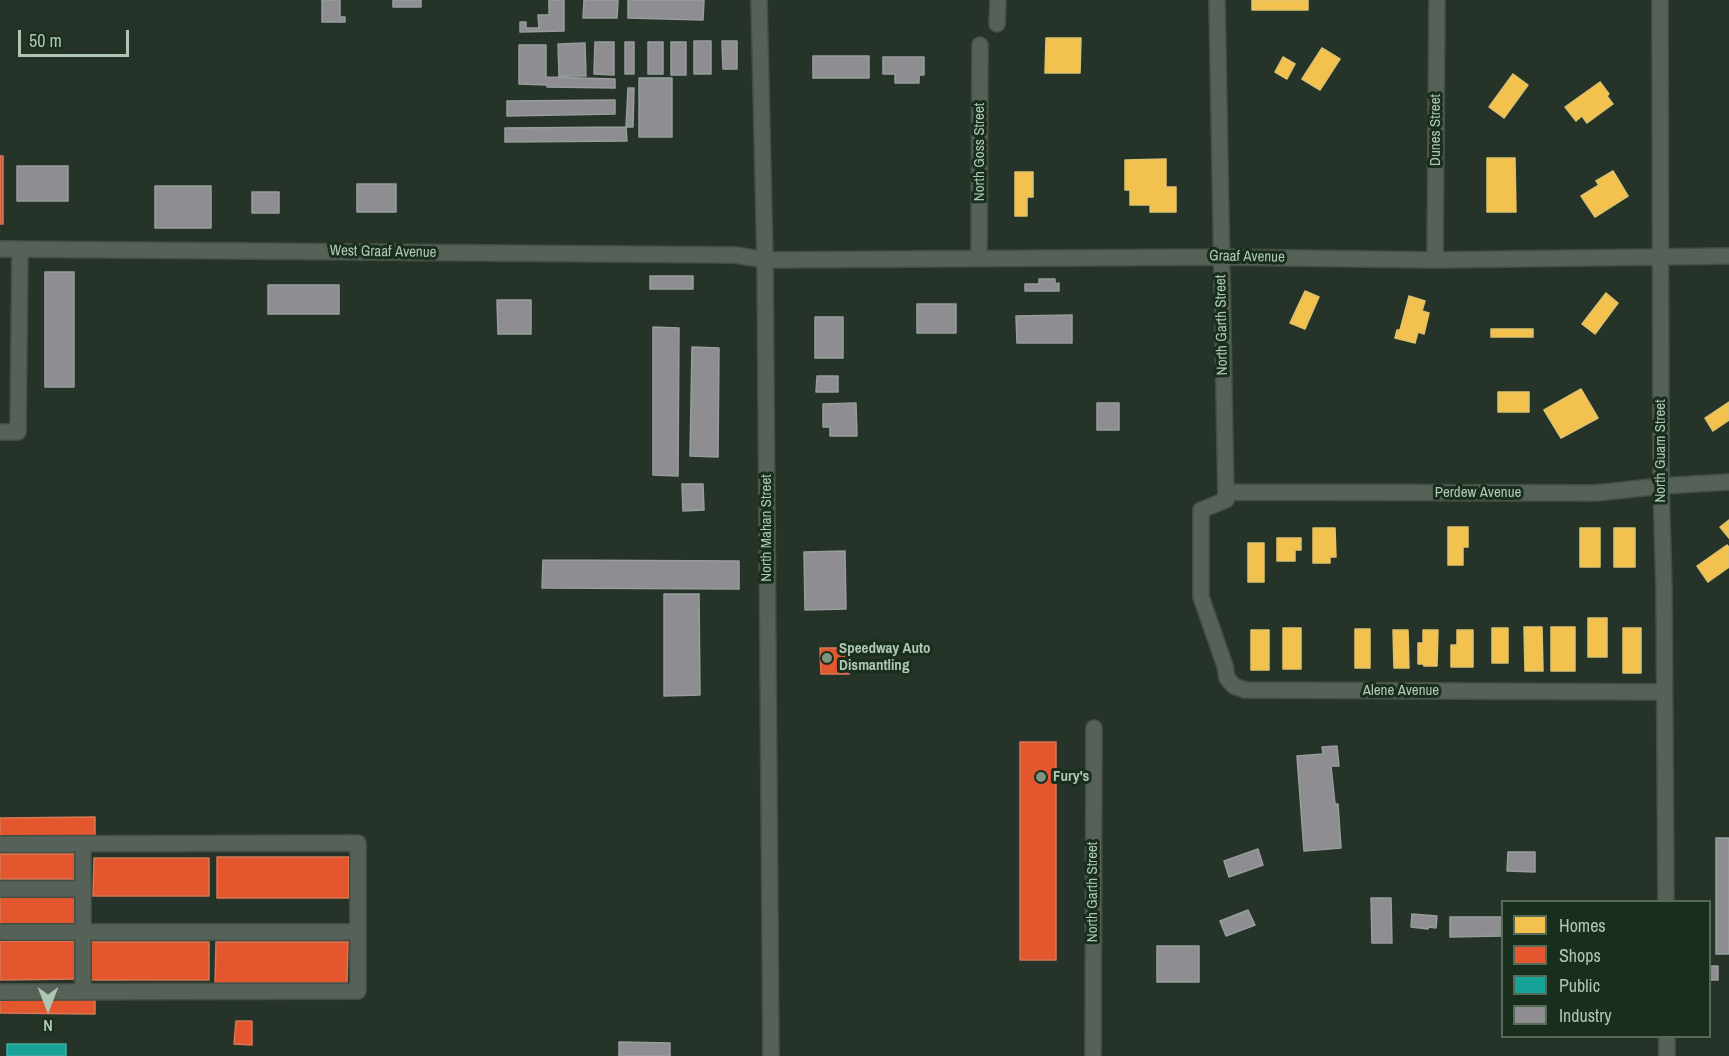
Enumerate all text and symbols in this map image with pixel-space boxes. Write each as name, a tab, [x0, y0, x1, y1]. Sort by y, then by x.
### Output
scale bar	[21, 18, 132, 56]
text: 50 m	[29, 28, 62, 53]
street label: Dunes Street	[1427, 94, 1445, 166]
street label: North Goss Street	[971, 103, 989, 201]
street label: West Graaf Avenue	[329, 242, 437, 262]
street label: Graaf Avenue	[1209, 247, 1285, 267]
street label: North Garth Street	[1212, 275, 1232, 375]
street label: North Guam Street	[1652, 399, 1670, 503]
street label: North Mahan Street	[758, 474, 776, 582]
street label: Perdew Avenue	[1435, 484, 1521, 502]
place label: Speedway Auto Dismantling	[839, 640, 931, 675]
marker: Speedway Auto Dismantling	[820, 651, 834, 665]
street label: Alene Avenue	[1363, 682, 1439, 700]
place label: Fury's	[1053, 768, 1089, 786]
marker: Fury's	[1034, 770, 1048, 784]
street label: North Garth Street	[1084, 842, 1102, 942]
legend	[1501, 900, 1711, 1038]
text: Homes	[1559, 913, 1606, 938]
text: Shops	[1559, 943, 1601, 968]
text: Public	[1559, 973, 1600, 998]
north arrow	[18, 978, 78, 1038]
text: Industry	[1559, 1003, 1612, 1028]
text: N	[43, 1015, 53, 1037]

